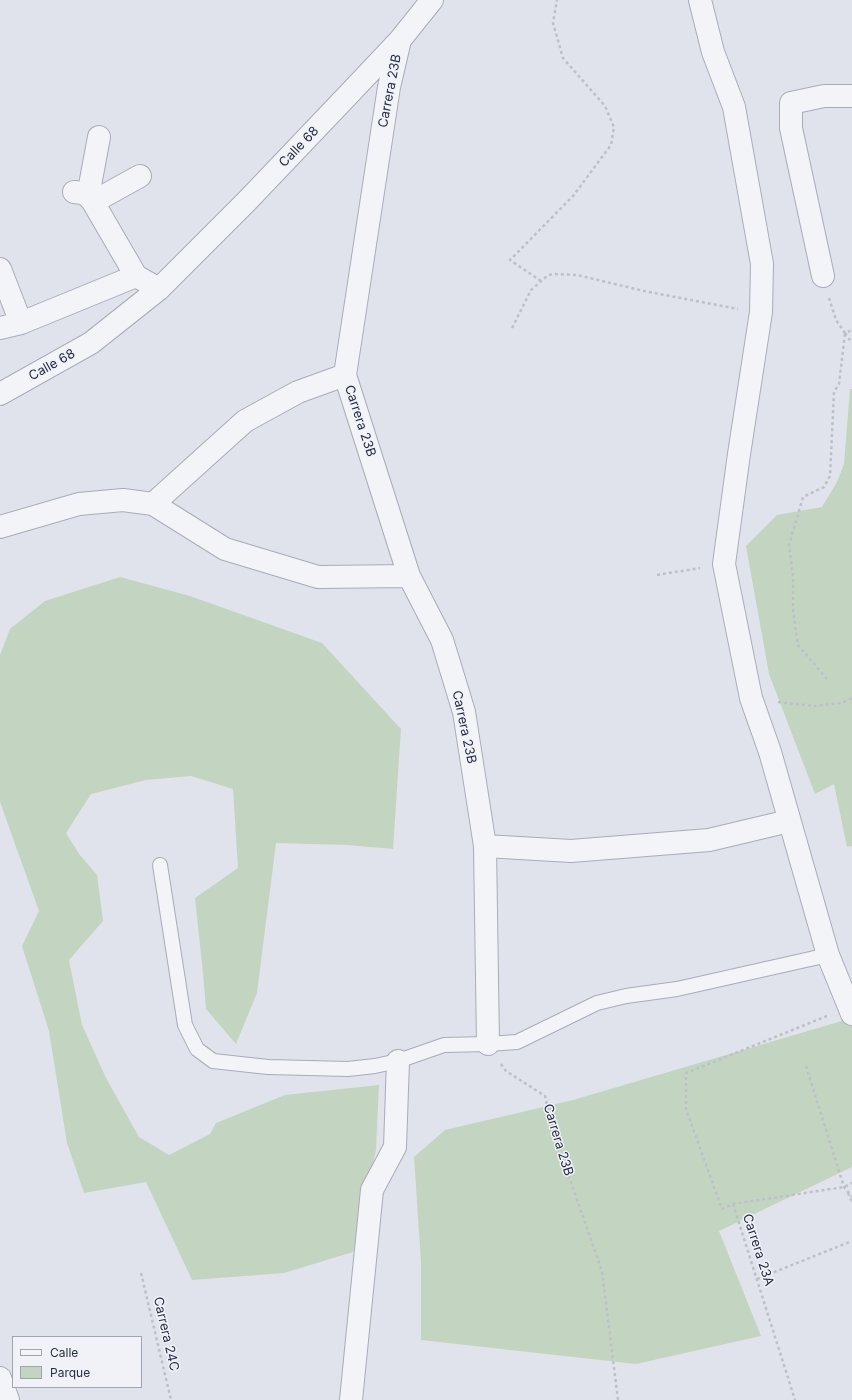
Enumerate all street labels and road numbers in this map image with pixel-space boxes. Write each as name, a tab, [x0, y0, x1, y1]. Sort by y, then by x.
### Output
street label: Carrera 23B	[375, 53, 405, 129]
street label: Calle 68	[276, 123, 322, 171]
street label: Calle 68	[26, 346, 78, 384]
street label: Carrera 23B	[341, 383, 379, 459]
street label: Carrera 23B	[449, 689, 479, 765]
street label: Carrera 23B	[540, 1102, 576, 1178]
street label: Carrera 23A	[739, 1212, 777, 1288]
street label: Carrera 24C	[150, 1295, 182, 1373]

